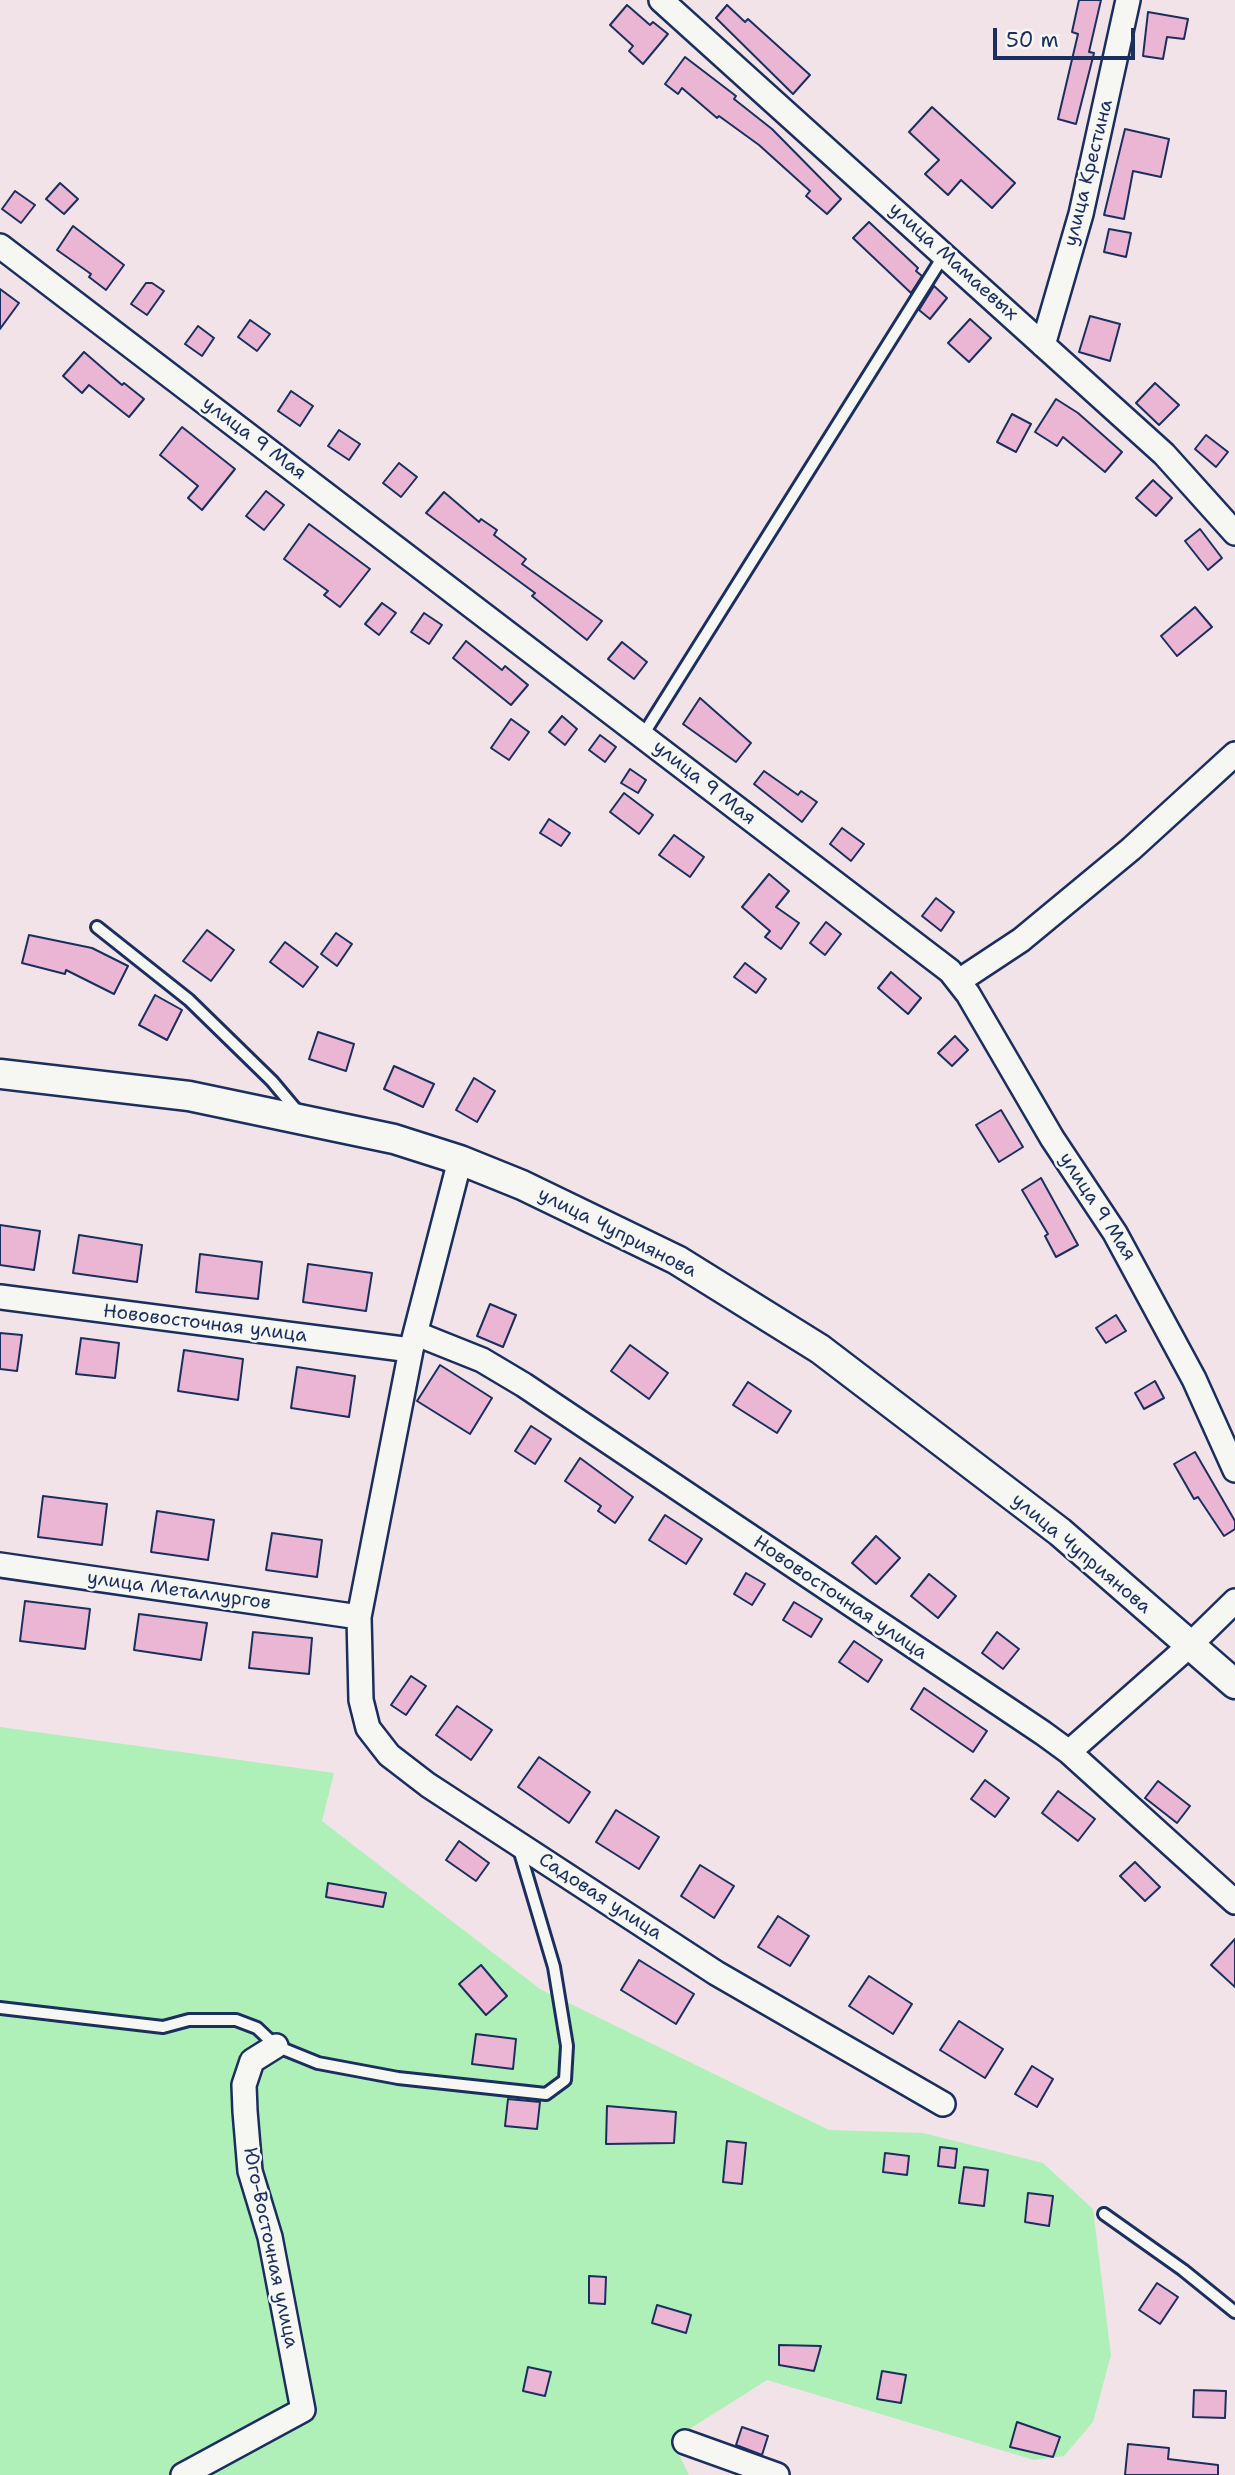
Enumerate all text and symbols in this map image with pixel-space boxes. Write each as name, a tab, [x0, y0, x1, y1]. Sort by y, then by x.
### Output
scale bar	[997, 14, 1139, 58]
text: 50 m	[1006, 26, 1059, 54]
street label: улица Крестина	[1060, 97, 1118, 249]
street label: улица Мамаевых	[884, 198, 1022, 326]
street label: улица 9 Мая	[197, 392, 311, 486]
street label: улица 9 Мая	[648, 736, 760, 830]
street label: улица 9 Мая	[1054, 1149, 1140, 1265]
street label: улица Чуприянова	[534, 1183, 700, 1283]
street label: Нововосточная улица	[102, 1300, 308, 1348]
street label: улица Чуприянова	[1007, 1489, 1155, 1619]
street label: Нововосточная улица	[748, 1531, 932, 1665]
street label: улица Металлургов	[86, 1567, 272, 1615]
street label: Садовая улица	[534, 1849, 666, 1945]
street label: Юго-Восточная улица	[238, 2146, 302, 2350]

